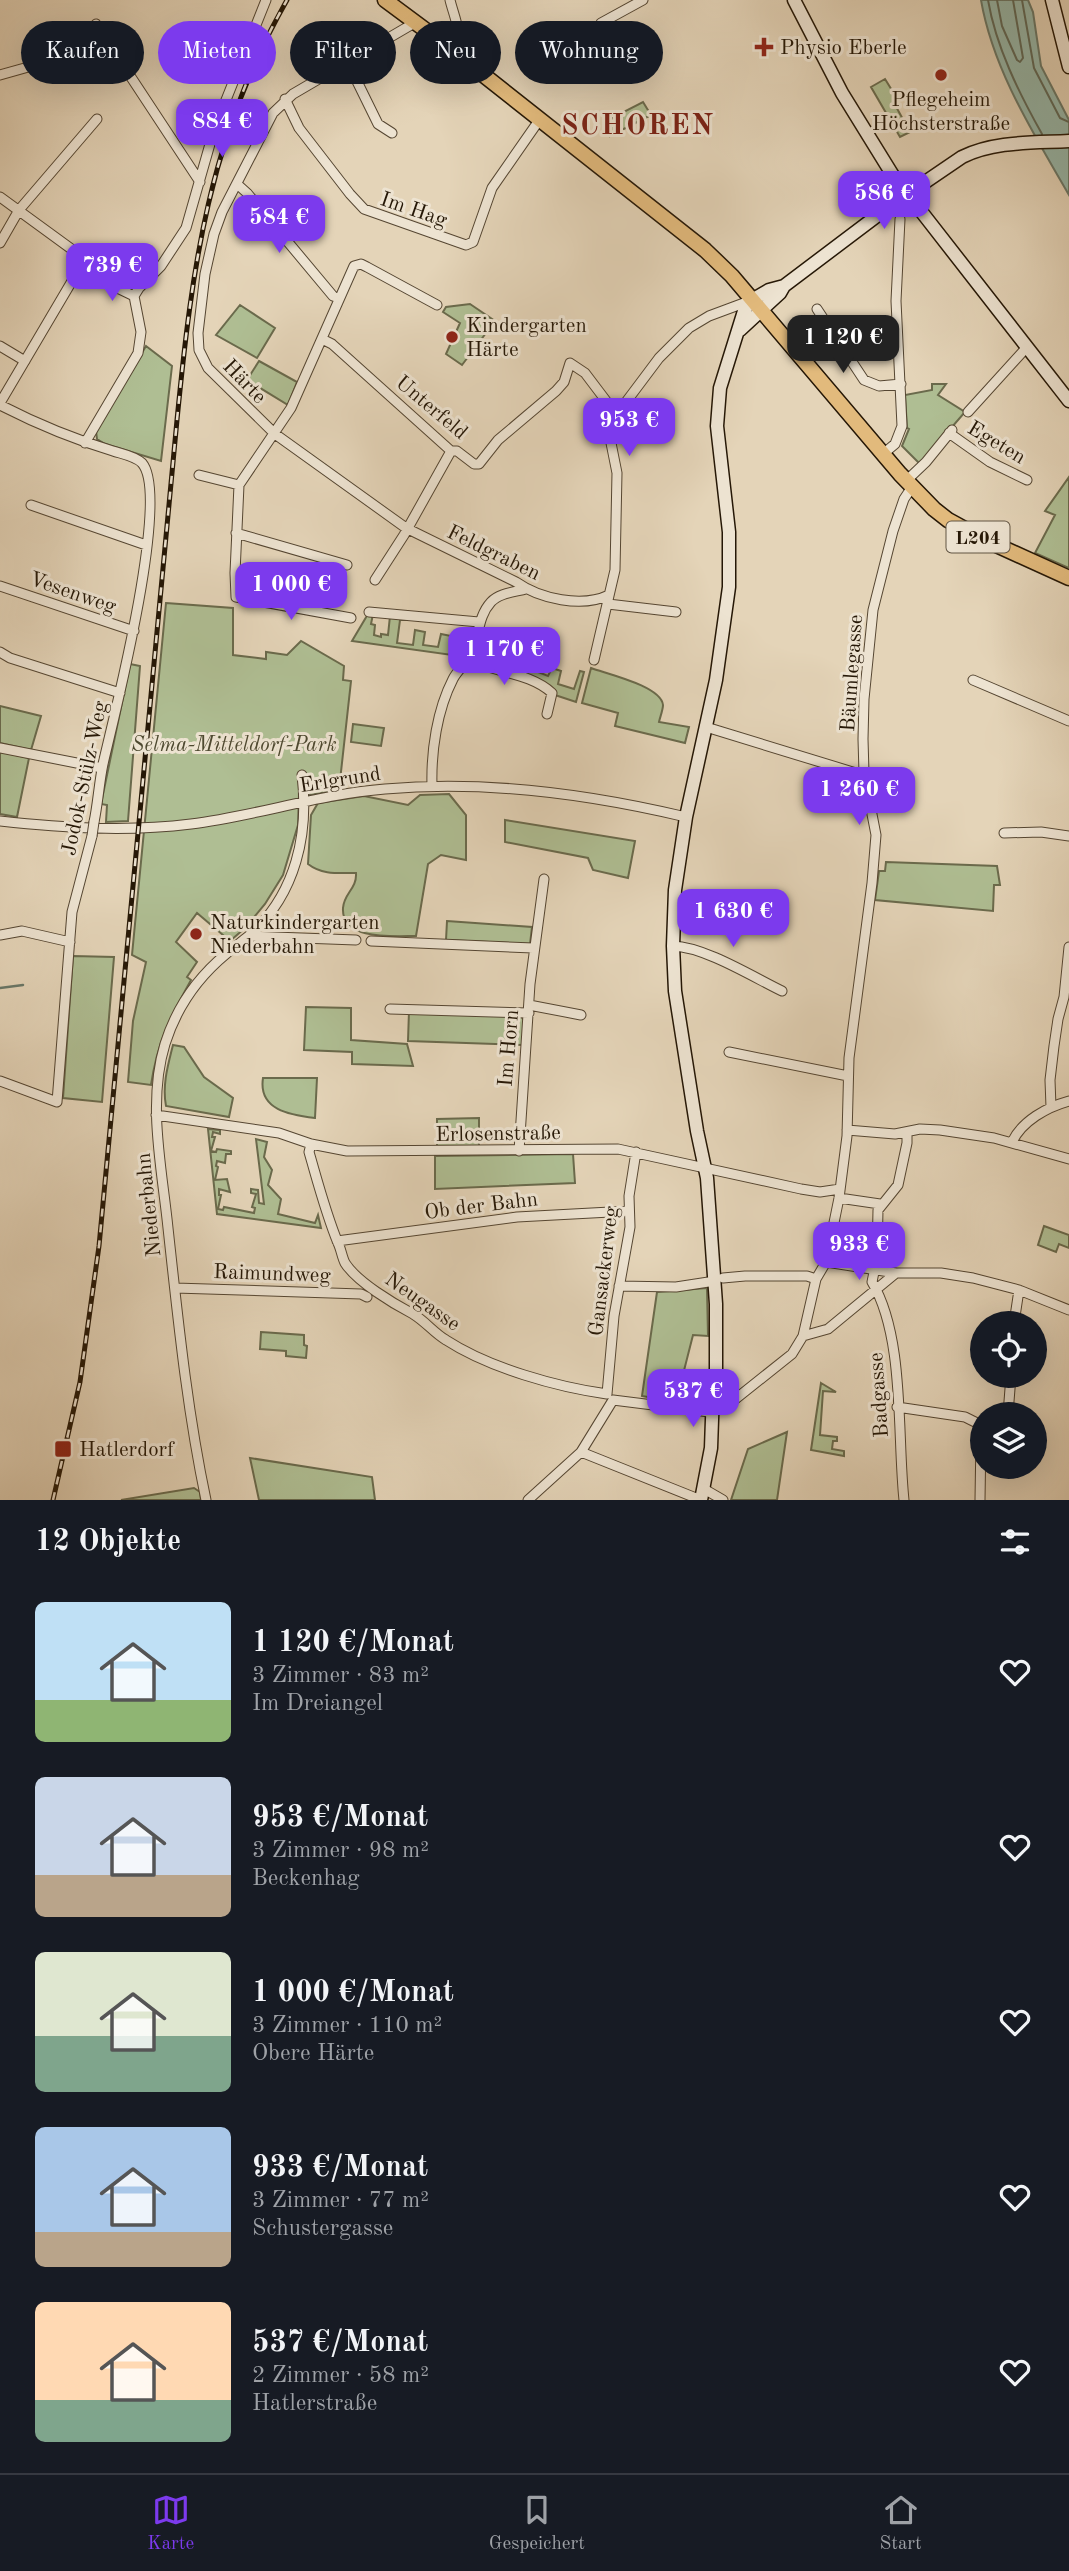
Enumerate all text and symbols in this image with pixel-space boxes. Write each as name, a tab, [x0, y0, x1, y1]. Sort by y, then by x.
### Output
chip: Kaufen	[21, 21, 144, 84]
chip: Mieten	[158, 21, 276, 84]
chip: Filter	[290, 21, 396, 84]
chip: Neu	[410, 21, 501, 84]
chip: Wohnung	[515, 21, 663, 84]
marker: Physio Eberle	[754, 37, 774, 57]
place label: Physio Eberle	[780, 38, 907, 59]
marker: Pflegeheim Höchsterstraße	[933, 67, 949, 83]
place label: Pflegeheim Höchsterstraße	[872, 90, 1010, 135]
pin: 884 €	[173, 100, 271, 159]
text: 884 €	[192, 110, 252, 133]
district label: SCHOREN	[561, 113, 715, 141]
pin: 586 €	[835, 172, 933, 231]
text: 586 €	[854, 182, 914, 205]
street label: Im Hag	[377, 189, 450, 232]
pin: 584 €	[230, 196, 328, 255]
text: 584 €	[249, 206, 309, 229]
pin: 739 €	[63, 244, 161, 303]
text: 739 €	[82, 254, 142, 277]
place label: Kindergarten Härte	[466, 316, 587, 361]
pin: 1 120 €	[778, 316, 908, 375]
text: 1 120 €	[803, 326, 883, 349]
marker: Kindergarten Härte	[444, 329, 460, 345]
street label: Härte	[218, 356, 270, 408]
street label: Unterfeld	[391, 372, 471, 444]
pin: 953 €	[580, 398, 678, 458]
text: 953 €	[599, 409, 659, 432]
street label: Egeten	[963, 418, 1029, 469]
street label: Feldgraben	[443, 522, 543, 585]
road number: L204	[946, 522, 1010, 552]
pin: 1 000 €	[226, 562, 356, 622]
street label: Vesenweg	[26, 569, 119, 618]
text: 1 000 €	[251, 573, 331, 596]
street label: Bäumlegasse	[838, 614, 867, 733]
pin: 1 170 €	[439, 628, 569, 687]
text: 1 170 €	[464, 638, 544, 661]
street label: Jodok-Stülz-Weg	[59, 698, 112, 858]
park label: Selma-Mitteldorf-Park	[131, 735, 337, 756]
street label: Erlgrund	[298, 764, 383, 797]
pin: 1 260 €	[794, 768, 924, 827]
text: 1 260 €	[819, 778, 899, 801]
pin: 1 630 €	[668, 890, 798, 949]
text: 1 630 €	[693, 900, 773, 923]
place label: Naturkindergarten Niederbahn	[210, 913, 380, 958]
marker: Naturkindergarten Niederbahn	[188, 926, 204, 942]
street label: Im Horn	[496, 1008, 523, 1088]
street label: Erlosenstraße	[435, 1123, 561, 1146]
street label: Niederbahn	[134, 1152, 165, 1258]
street label: Ob der Bahn	[423, 1189, 539, 1224]
street label: Gansackerweg	[586, 1204, 623, 1337]
pin: 933 €	[810, 1222, 908, 1282]
text: 933 €	[829, 1233, 889, 1256]
street label: Raimundweg	[213, 1262, 332, 1287]
street label: Neugasse	[381, 1269, 464, 1336]
map controls	[970, 1311, 1047, 1479]
button: locate	[970, 1311, 1047, 1388]
street label: Badgasse	[866, 1352, 893, 1438]
pin: 537 €	[644, 1370, 742, 1429]
text: 537 €	[663, 1380, 723, 1403]
button: layers	[970, 1402, 1047, 1479]
marker: Hatlerdorf	[53, 1439, 73, 1459]
place label: Hatlerdorf	[79, 1440, 175, 1461]
icon: filters	[996, 1523, 1034, 1561]
text: 12 Objekte	[35, 1527, 181, 1557]
text: 1 120 €/Monat	[252, 1628, 454, 1658]
icon: home	[91, 1630, 175, 1714]
icon: heart	[996, 1653, 1034, 1691]
text: 3 Zimmer · 83 m²	[252, 1664, 429, 1687]
text: Im Dreiangel	[252, 1692, 383, 1715]
text: 953 €/Monat	[252, 1803, 428, 1833]
icon: home	[91, 1805, 175, 1889]
icon: heart	[996, 1828, 1034, 1866]
text: 3 Zimmer · 98 m²	[252, 1839, 429, 1862]
text: Beckenhag	[252, 1867, 360, 1890]
text: 1 000 €/Monat	[252, 1978, 454, 2008]
icon: home	[91, 1980, 175, 2064]
icon: heart	[996, 2003, 1034, 2041]
text: 3 Zimmer · 110 m²	[252, 2014, 442, 2037]
text: Obere Härte	[252, 2042, 374, 2065]
text: 933 €/Monat	[252, 2153, 428, 2183]
icon: home	[91, 2155, 175, 2239]
icon: heart	[996, 2178, 1034, 2216]
text: 3 Zimmer · 77 m²	[252, 2189, 429, 2212]
text: Schustergasse	[252, 2217, 393, 2240]
text: 537 €/Monat	[252, 2328, 428, 2358]
icon: home	[91, 2330, 175, 2414]
icon: heart	[996, 2353, 1034, 2391]
text: 2 Zimmer · 58 m²	[252, 2364, 429, 2387]
text: Hatlerstraße	[252, 2392, 377, 2415]
tab: Karte	[147, 2491, 194, 2556]
tab: Gespeichert	[489, 2491, 585, 2556]
tab: Start	[879, 2491, 922, 2556]

